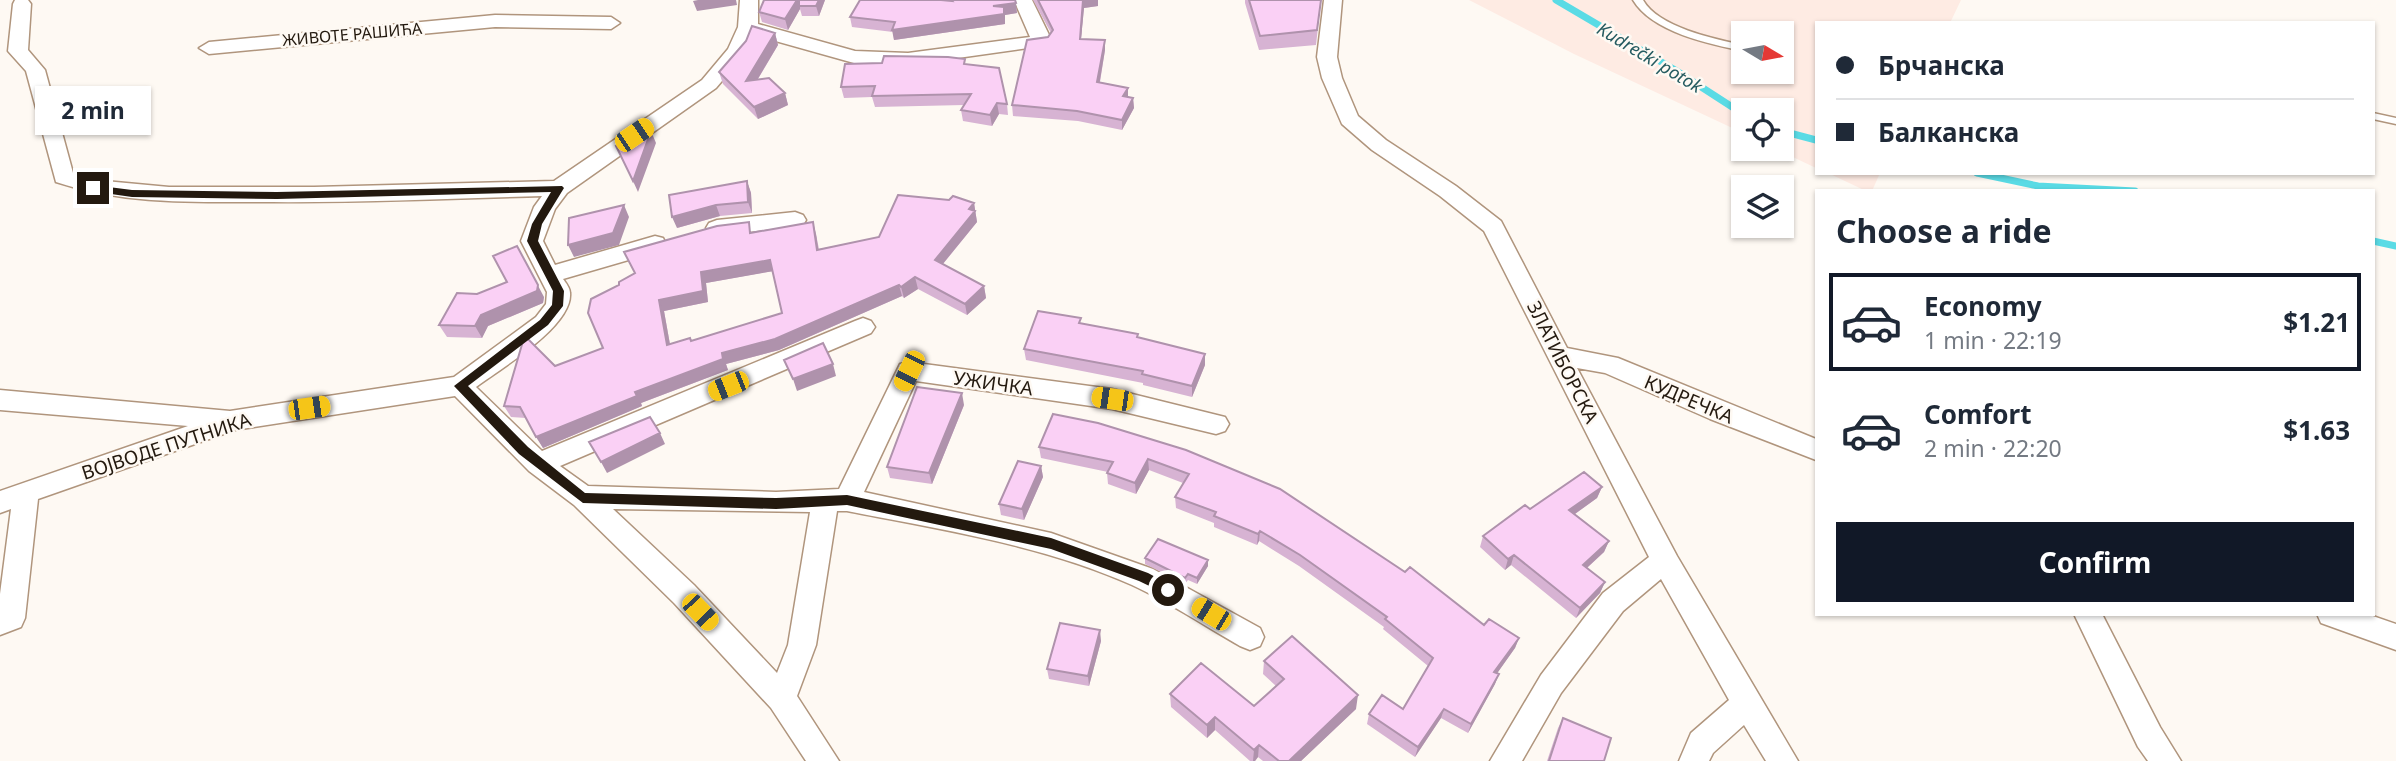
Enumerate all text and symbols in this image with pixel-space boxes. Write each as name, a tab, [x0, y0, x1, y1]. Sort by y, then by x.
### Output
water label: Kudrečki potok	[1593, 16, 1708, 98]
street label: ЖИВОТЕ РАШИЋА	[281, 17, 424, 51]
north arrow	[1731, 21, 1794, 84]
map controls	[1731, 21, 1794, 238]
text: Брчанска	[1878, 47, 2005, 83]
callout: 2 min	[35, 86, 151, 136]
text: 2 min	[61, 94, 125, 126]
button: locate	[1731, 98, 1794, 161]
text: Балканска	[1878, 114, 2019, 150]
car	[611, 115, 658, 155]
route end	[77, 172, 109, 204]
button: layers	[1731, 175, 1794, 238]
text: Choose a ride	[1836, 209, 2052, 252]
text: Economy	[1924, 288, 2042, 324]
icon: car	[1840, 291, 1903, 354]
street label: ЗЛАТИБОРСКА	[1521, 297, 1605, 428]
text: $1.21	[2283, 304, 2350, 340]
text: 1 min · 22:19	[1924, 324, 2062, 356]
car	[891, 348, 928, 394]
street label: УЖИЧКА	[952, 365, 1035, 402]
car	[705, 368, 752, 404]
street label: КУДРЕЧКА	[1640, 369, 1738, 430]
car	[1090, 386, 1135, 412]
car	[287, 395, 332, 421]
text: Comfort	[1924, 396, 2032, 432]
icon: car	[1840, 399, 1903, 462]
street label: ВОЈВОДЕ ПУТНИКА	[78, 406, 255, 486]
text: $1.63	[2283, 412, 2350, 448]
text: 2 min · 22:20	[1924, 432, 2062, 464]
button: Confirm	[1836, 522, 2354, 602]
route start	[1152, 574, 1184, 606]
car	[678, 590, 723, 634]
car	[1188, 594, 1235, 634]

